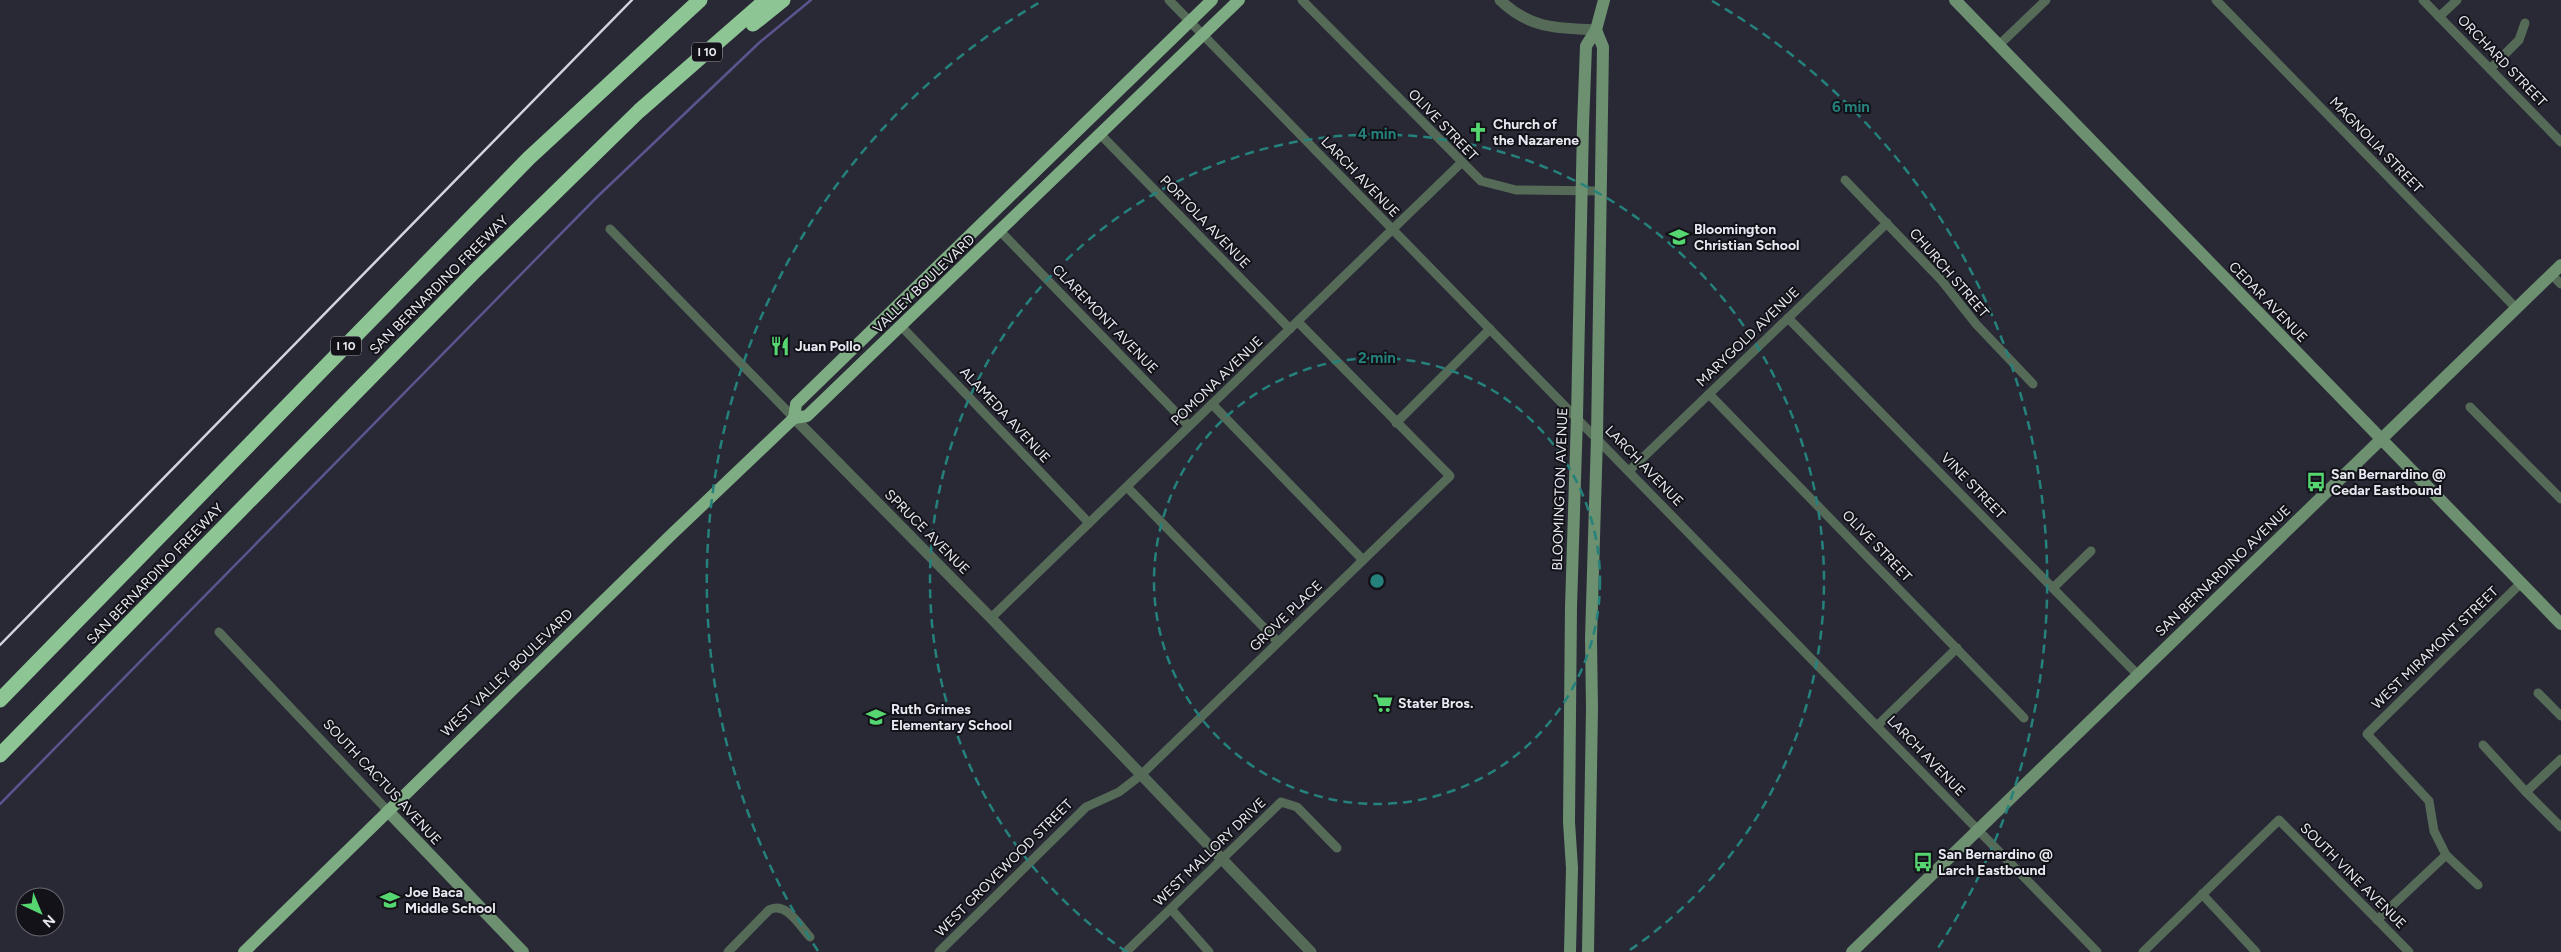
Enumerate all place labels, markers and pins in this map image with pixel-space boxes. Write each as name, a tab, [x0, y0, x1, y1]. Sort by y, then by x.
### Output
place label: Church of the Nazarene	[1493, 116, 1579, 149]
church icon: Church of the Nazarene	[1467, 121, 1489, 143]
place label: Bloomington Christian School	[1694, 221, 1800, 254]
school or university icon: Bloomington Christian School	[1668, 226, 1690, 248]
restaurant icon: Juan Pollo	[769, 335, 791, 357]
place label: Juan Pollo	[795, 338, 861, 355]
place label: San Bernardino @ Cedar Eastbound	[2331, 466, 2446, 499]
bus stop icon: San Bernardino @ Cedar Eastbound	[2305, 471, 2327, 493]
centre of rings	[1368, 572, 1386, 590]
supermarket icon: Stater Bros.	[1372, 692, 1394, 714]
place label: Stater Bros.	[1398, 695, 1473, 712]
place label: Ruth Grimes Elementary School	[891, 701, 1012, 734]
school or university icon: Ruth Grimes Elementary School	[865, 706, 887, 728]
place label: San Bernardino @ Larch Eastbound	[1938, 846, 2053, 879]
bus stop icon: San Bernardino @ Larch Eastbound	[1912, 851, 1934, 873]
place label: Joe Baca Middle School	[405, 884, 496, 917]
school or university icon: Joe Baca Middle School	[379, 889, 401, 911]

